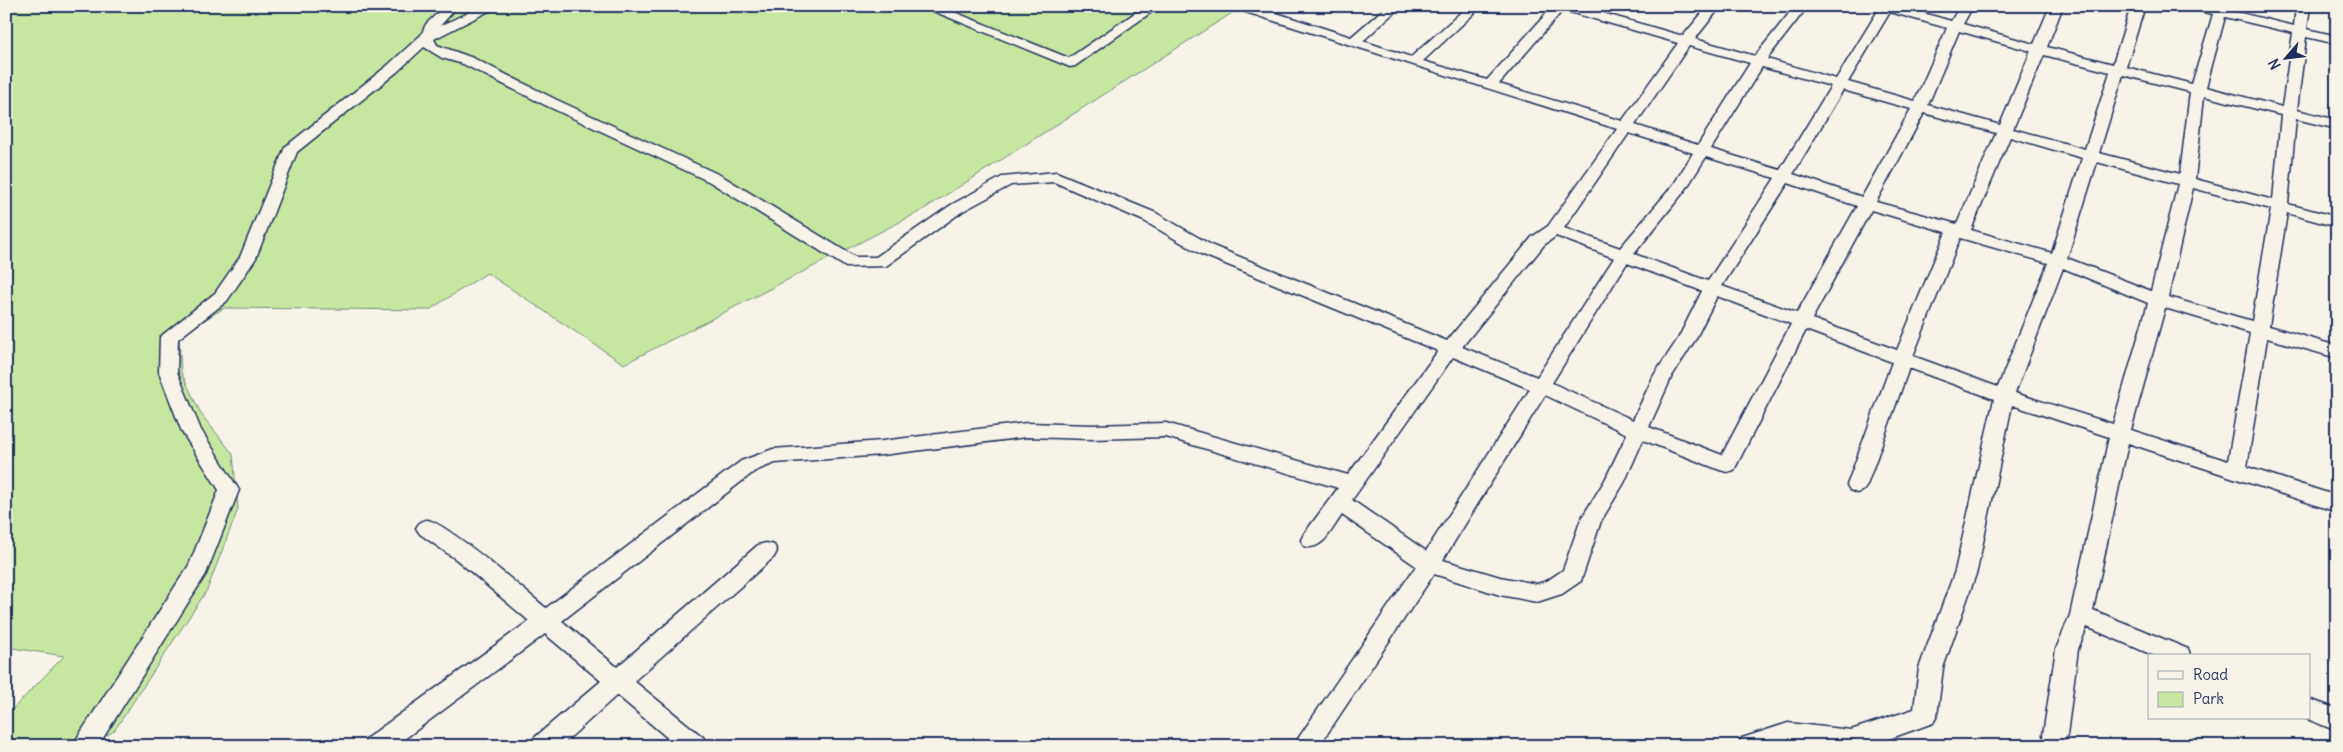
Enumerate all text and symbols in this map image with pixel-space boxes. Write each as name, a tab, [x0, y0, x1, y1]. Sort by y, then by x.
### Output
north arrow	[2260, 32, 2310, 82]
text: N	[2264, 56, 2285, 73]
legend	[2148, 654, 2310, 720]
text: Road	[2193, 665, 2228, 684]
text: Park	[2193, 689, 2224, 708]

